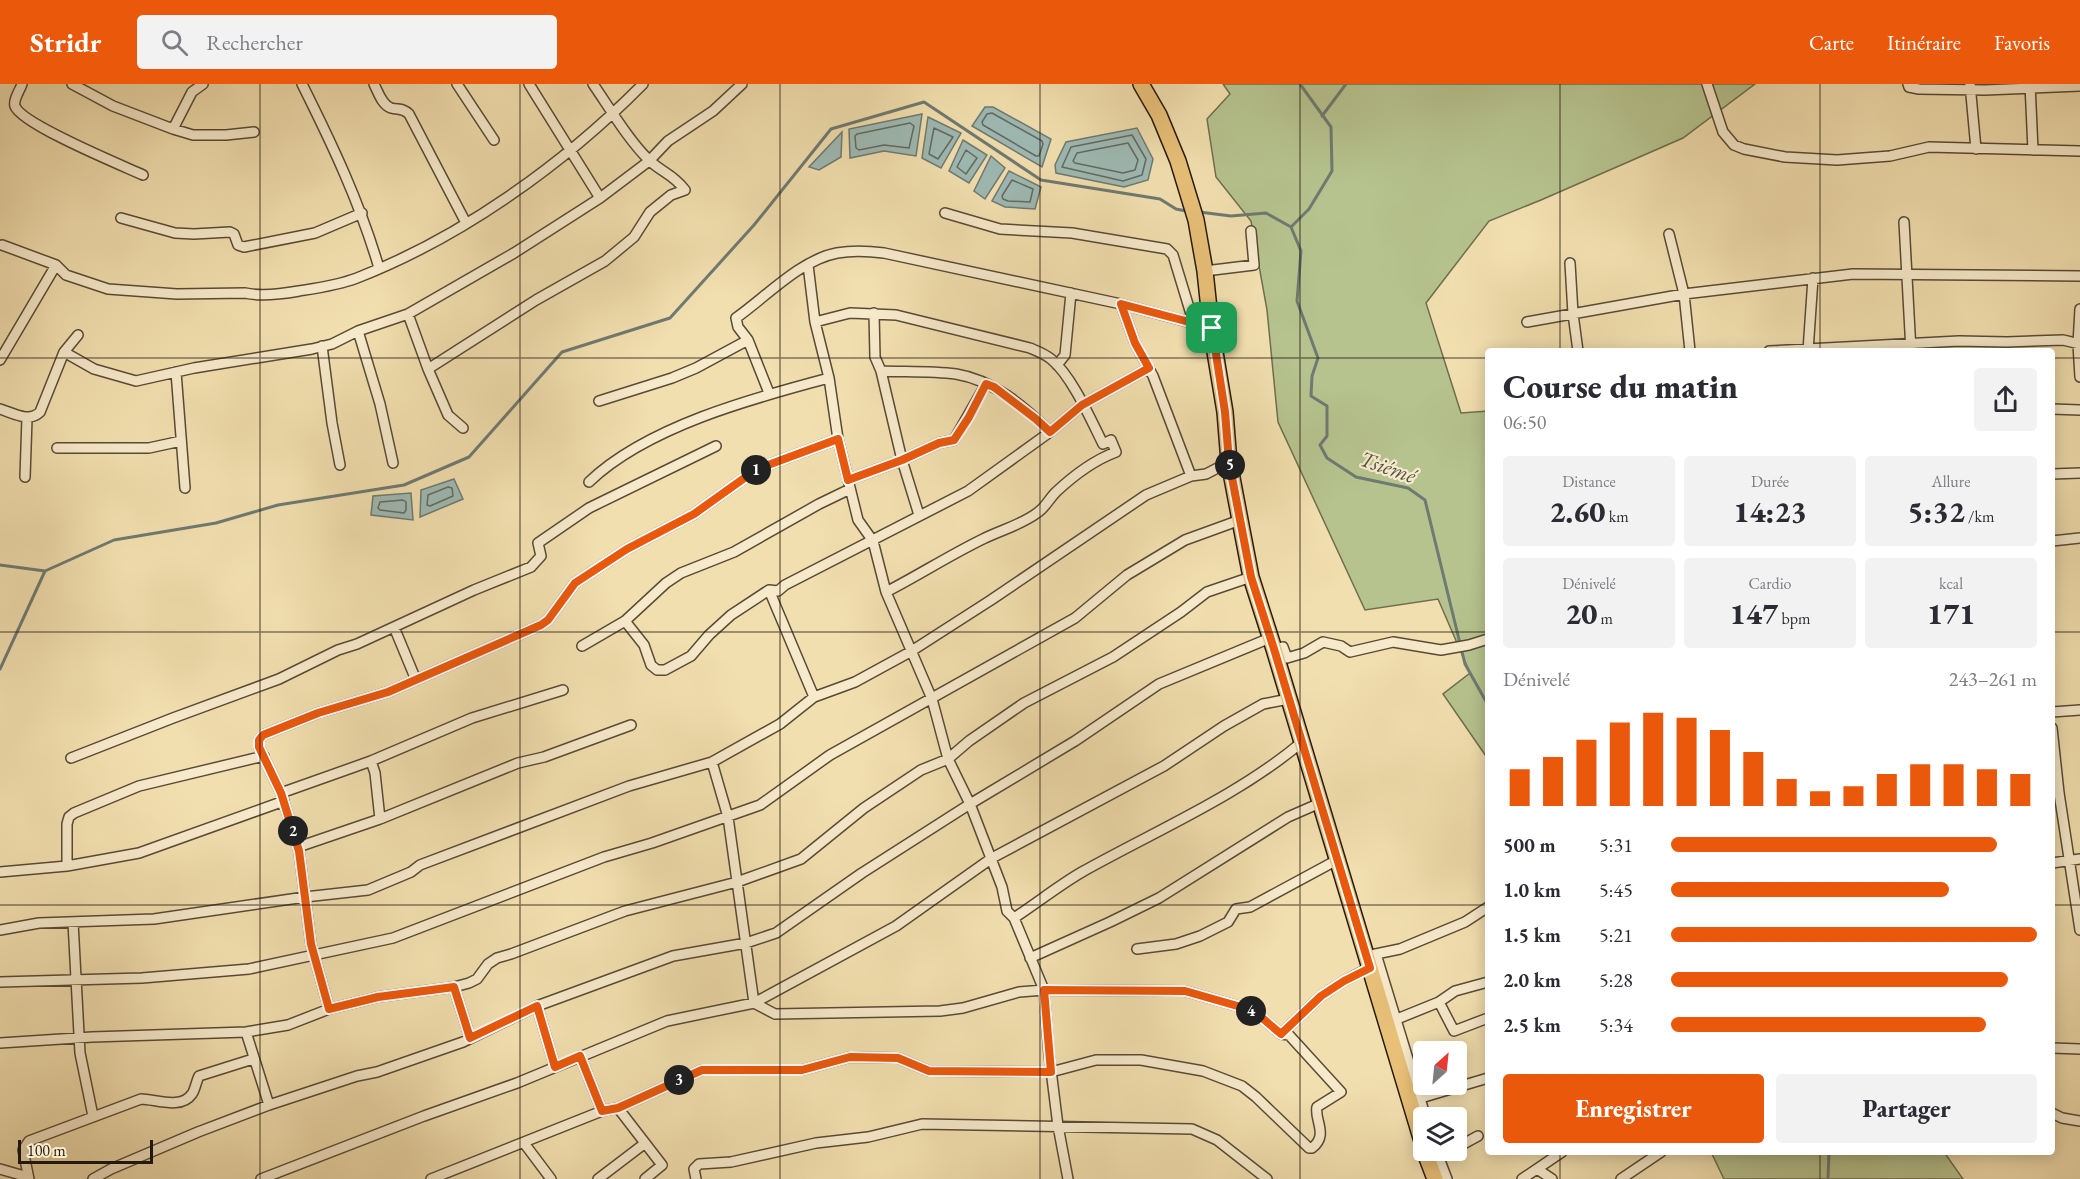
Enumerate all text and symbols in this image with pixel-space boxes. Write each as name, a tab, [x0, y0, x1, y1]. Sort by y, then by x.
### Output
search box	[137, 15, 557, 69]
text: Stridr	[30, 24, 101, 60]
icon: search	[158, 26, 191, 59]
text: Rechercher	[206, 28, 303, 57]
text: Carte	[1809, 29, 1854, 56]
text: Itinéraire	[1887, 29, 1961, 56]
text: Favoris	[1994, 29, 2050, 56]
pin	[1186, 302, 1237, 353]
icon: arrive	[1195, 311, 1228, 344]
text: Course du matin	[1503, 365, 1738, 408]
button: share	[1974, 368, 2037, 431]
text: 06:50	[1503, 409, 1546, 435]
water label: Tsiémé	[1356, 444, 1422, 491]
pin: 5	[1215, 450, 1245, 480]
text: 5	[1226, 454, 1234, 475]
pin: 1	[741, 455, 771, 485]
text: 1	[752, 459, 760, 480]
text: Distance	[1562, 471, 1616, 492]
text: Durée	[1751, 471, 1789, 492]
text: Allure	[1932, 471, 1970, 492]
text: 2.60	[1549, 492, 1605, 531]
text: 14:23	[1733, 492, 1807, 531]
text: 5:32	[1908, 492, 1965, 531]
text: km	[1605, 506, 1629, 527]
text: /km	[1965, 506, 1994, 527]
text: Dénivelé	[1562, 573, 1616, 594]
text: Cardio	[1748, 573, 1792, 594]
text: kcal	[1939, 573, 1963, 594]
text: 20	[1565, 594, 1597, 633]
text: 147	[1730, 594, 1778, 633]
text: 171	[1927, 594, 1975, 633]
text: m	[1597, 608, 1613, 629]
text: bpm	[1778, 608, 1810, 629]
text: Dénivelé	[1503, 666, 1570, 692]
text: 243–261 m	[1949, 666, 2037, 692]
pin: 2	[278, 816, 308, 846]
text: 2	[289, 820, 297, 841]
text: 500 m	[1503, 832, 1556, 858]
text: 5:31	[1599, 832, 1633, 858]
text: 1.0 km	[1503, 877, 1561, 903]
text: 5:45	[1599, 877, 1633, 903]
text: 1.5 km	[1503, 922, 1561, 948]
text: 5:21	[1599, 922, 1633, 948]
text: 2.0 km	[1503, 967, 1561, 993]
text: 5:28	[1599, 967, 1633, 993]
pin: 4	[1236, 996, 1266, 1026]
text: 4	[1247, 1000, 1255, 1021]
text: 2.5 km	[1503, 1012, 1561, 1038]
text: 5:34	[1599, 1012, 1633, 1038]
north arrow	[1413, 1041, 1467, 1095]
map controls	[1413, 1041, 1467, 1161]
pin: 3	[664, 1065, 694, 1095]
text: 3	[675, 1069, 683, 1090]
button: Enregistrer	[1503, 1074, 1764, 1143]
button: Partager	[1776, 1074, 2037, 1143]
button: layers	[1413, 1107, 1467, 1161]
scale bar	[18, 1137, 153, 1164]
text: 100 m	[27, 1140, 66, 1161]

